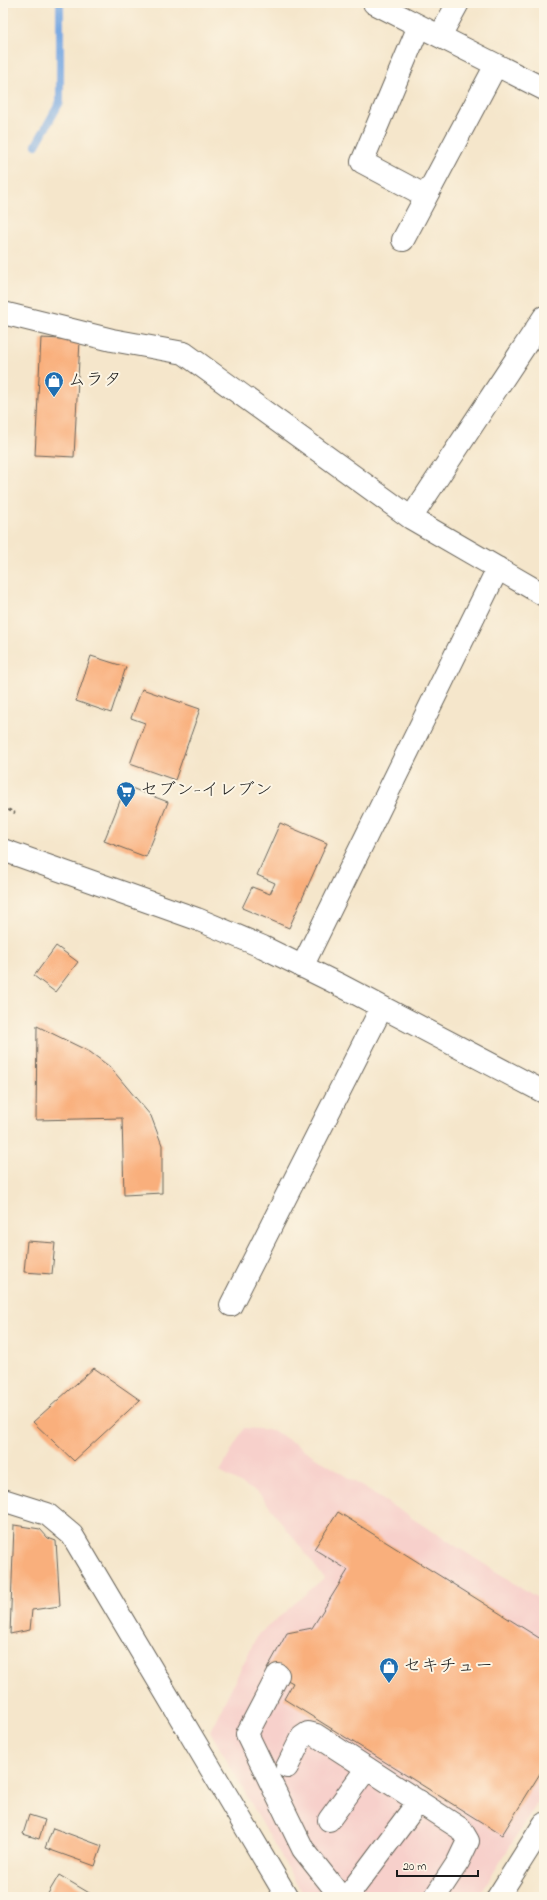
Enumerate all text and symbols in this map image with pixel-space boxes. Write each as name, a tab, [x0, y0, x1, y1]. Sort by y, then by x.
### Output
place label: ムラタ	[68, 368, 122, 394]
shop icon: ムラタ	[43, 370, 65, 398]
place label: セブン-イレブン	[140, 778, 273, 804]
supermarket icon: セブン-イレブン	[115, 780, 137, 808]
place label: セキチュー	[403, 1654, 493, 1680]
shop icon: セキチュー	[378, 1656, 400, 1684]
scale bar	[397, 1852, 478, 1878]
text: 20 m	[403, 1858, 426, 1876]

